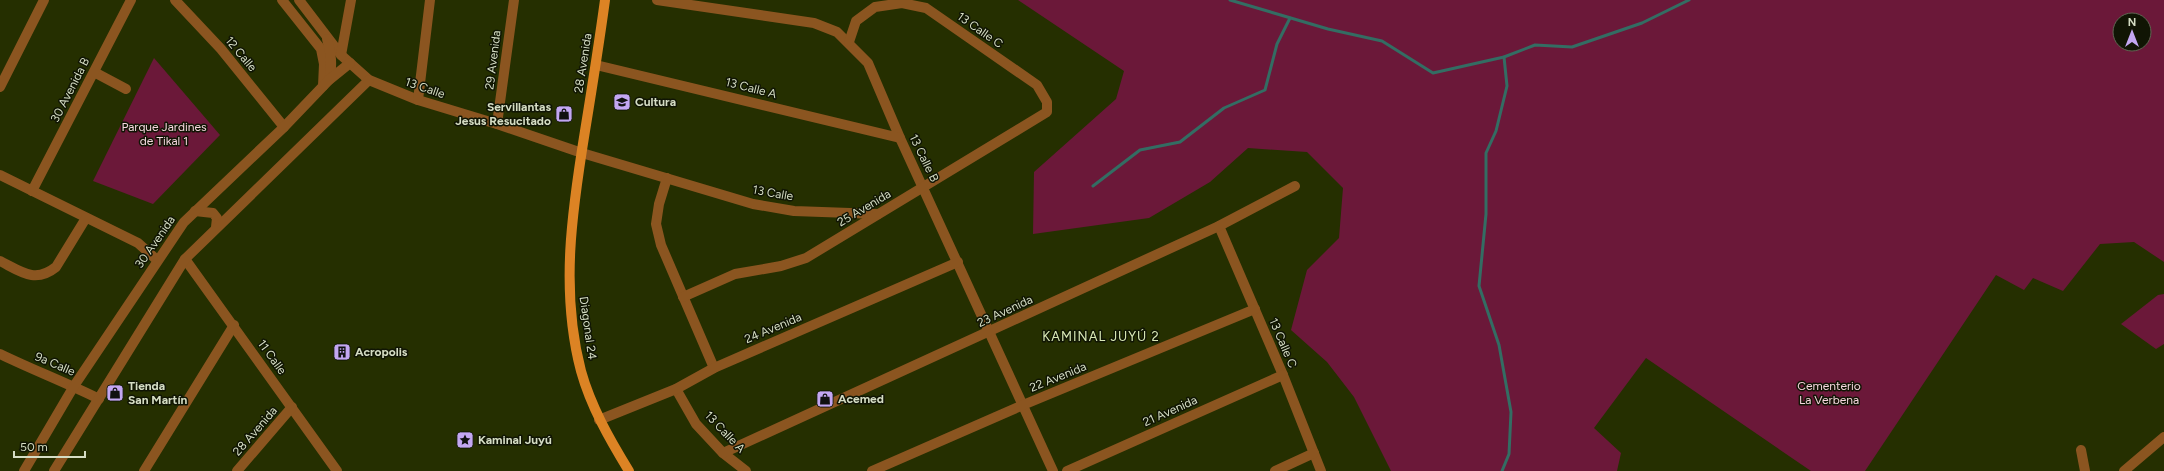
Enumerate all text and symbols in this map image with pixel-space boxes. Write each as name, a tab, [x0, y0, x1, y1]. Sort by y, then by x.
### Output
street label: 13 Calle C	[954, 9, 1006, 51]
north arrow	[2112, 12, 2152, 52]
text: N	[2128, 16, 2136, 29]
street label: 29 Avenida	[482, 30, 504, 90]
street label: 28 Avenida	[571, 32, 595, 94]
street label: 12 Calle	[222, 34, 260, 75]
street label: 30 Avenida B	[48, 55, 92, 125]
street label: 13 Calle	[403, 75, 447, 101]
street label: 13 Calle A	[724, 75, 778, 101]
school or university icon: Cultura	[612, 92, 632, 112]
place label: Cultura	[635, 95, 676, 109]
place label: Servillantas Jesus Resucitado	[455, 100, 551, 128]
shop icon: Servillantas Jesus Resucitado	[554, 104, 574, 124]
park label: Parque Jardines de Tikal 1	[121, 120, 207, 148]
street label: 13 Calle B	[906, 132, 942, 184]
street label: 13 Calle	[752, 183, 795, 204]
street label: 25 Avenida	[835, 187, 893, 229]
street label: 30 Avenida	[132, 213, 178, 271]
street label: 23 Avenida	[975, 292, 1035, 330]
street label: Diagonal 24	[577, 295, 599, 361]
street label: 24 Avenida	[742, 310, 804, 346]
street label: 13 Calle C	[1266, 316, 1300, 370]
district label: KAMINAL JUYÚ 2	[1042, 329, 1160, 344]
street label: 11 Calle	[255, 337, 290, 377]
building icon: Acropolis	[332, 342, 352, 362]
place label: Acropolis	[355, 345, 408, 359]
street label: 9a Calle	[33, 349, 78, 379]
street label: 22 Avenida	[1028, 359, 1088, 395]
place label: Tienda San Martín	[128, 379, 188, 407]
park label: Cementerio La Verbena	[1797, 379, 1861, 407]
shop icon: Tienda San Martín	[105, 383, 125, 403]
shop icon: Acemed	[815, 389, 835, 409]
place label: Acemed	[838, 392, 884, 406]
street label: 21 Avenida	[1141, 393, 1199, 429]
street label: 28 Avenida	[230, 404, 280, 458]
street label: 13 Calle A	[702, 408, 748, 456]
place icon: Kaminal Juyú	[455, 430, 475, 450]
scale bar	[14, 433, 85, 459]
place label: Kaminal Juyú	[478, 433, 552, 447]
text: 50 m	[20, 440, 48, 454]

